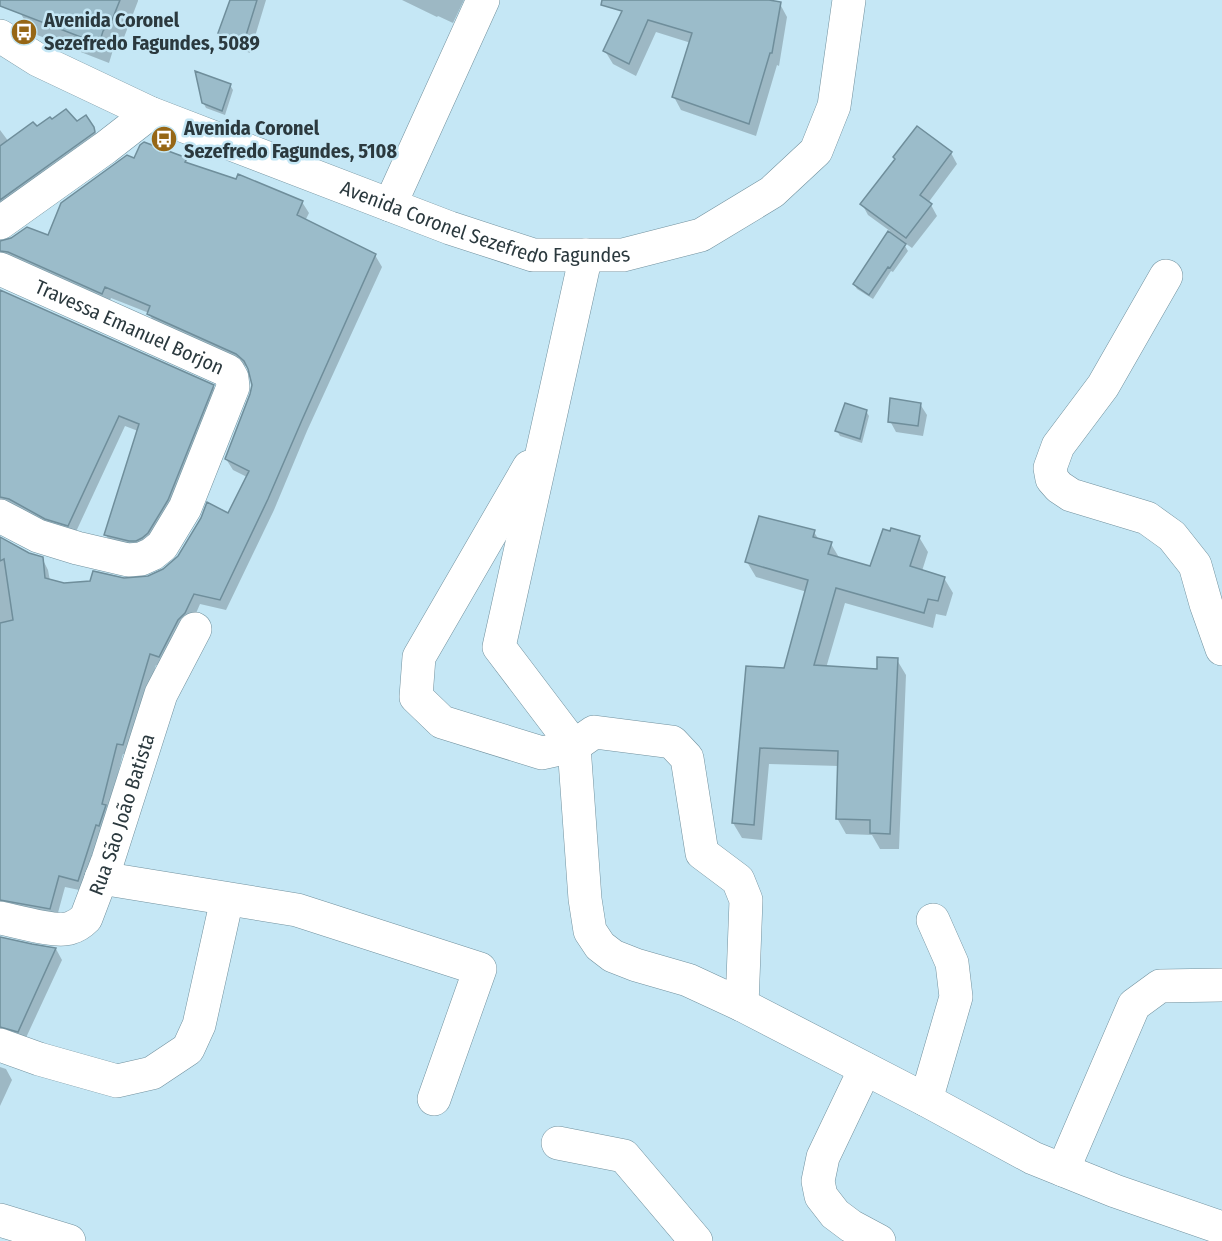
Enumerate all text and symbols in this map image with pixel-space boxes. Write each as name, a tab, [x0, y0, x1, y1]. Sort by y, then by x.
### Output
place label: Avenida Coronel Sezefredo Fagundes, 5089	[43, 8, 260, 55]
bus stop icon: Avenida Coronel Sezefredo Fagundes, 5089	[9, 17, 39, 47]
place label: Avenida Coronel Sezefredo Fagundes, 5108	[183, 116, 397, 163]
bus stop icon: Avenida Coronel Sezefredo Fagundes, 5108	[149, 124, 179, 154]
street label: Avenida Coronel Sezefredo Fagundes	[337, 175, 632, 268]
street label: Travessa Emanuel Borjon	[32, 274, 228, 380]
street label: Rua São João Batista	[84, 731, 160, 899]

